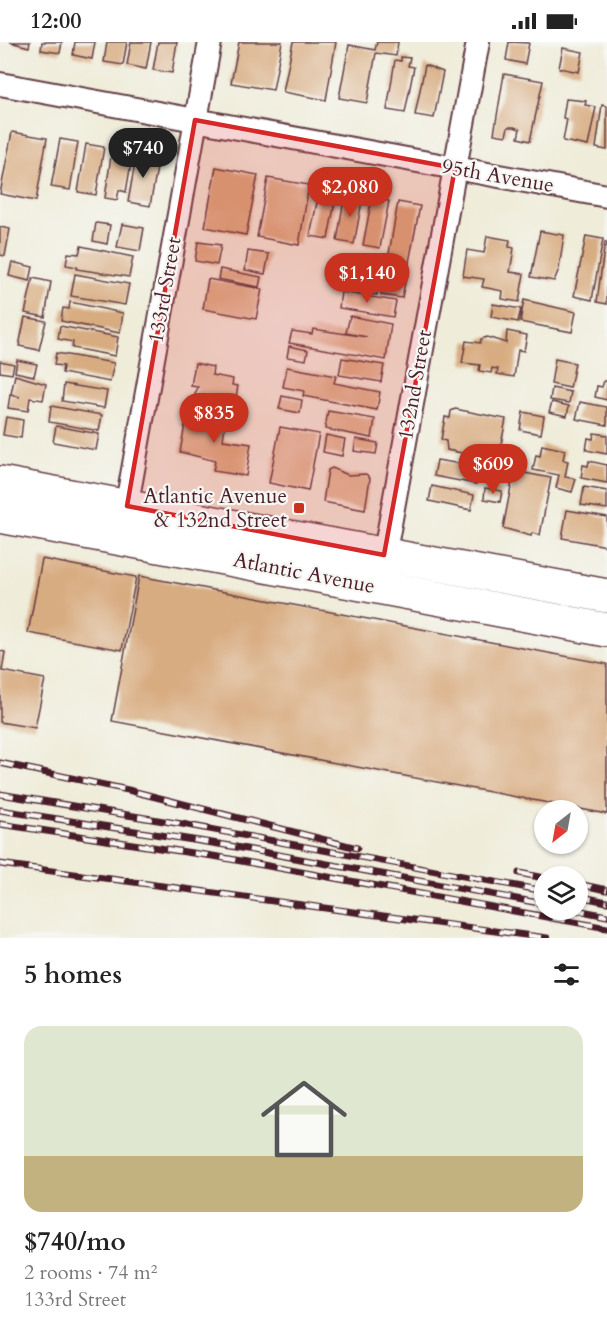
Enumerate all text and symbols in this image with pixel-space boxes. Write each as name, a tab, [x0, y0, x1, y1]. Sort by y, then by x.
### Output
text: 12:00	[30, 6, 81, 36]
pin: $740	[107, 128, 179, 179]
text: $740	[123, 134, 163, 161]
street label: 95th Avenue	[440, 152, 556, 200]
pin: $2,080	[301, 167, 399, 218]
text: $2,080	[321, 173, 379, 200]
street label: 133rd Street	[141, 234, 189, 345]
pin: $1,140	[318, 253, 416, 304]
text: $1,140	[338, 259, 396, 286]
street label: 132nd Street	[391, 327, 439, 442]
pin: $835	[178, 393, 250, 444]
text: $835	[194, 399, 234, 426]
pin: $609	[457, 444, 529, 495]
text: $609	[473, 450, 513, 477]
place label: Atlantic Avenue & 132nd Street	[143, 482, 287, 535]
marker: Atlantic Avenue & 132nd Street	[292, 501, 306, 515]
street label: Atlantic Avenue	[231, 545, 377, 601]
north arrow	[534, 800, 588, 854]
map controls	[534, 800, 588, 920]
button: layers	[534, 866, 588, 920]
text: 5 homes	[24, 957, 122, 992]
icon: filters	[550, 958, 583, 991]
icon: home	[250, 1065, 358, 1173]
text: $740/mo	[24, 1224, 126, 1259]
text: 2 rooms · 74 m²	[24, 1259, 157, 1286]
text: 133rd Street	[24, 1286, 126, 1313]

